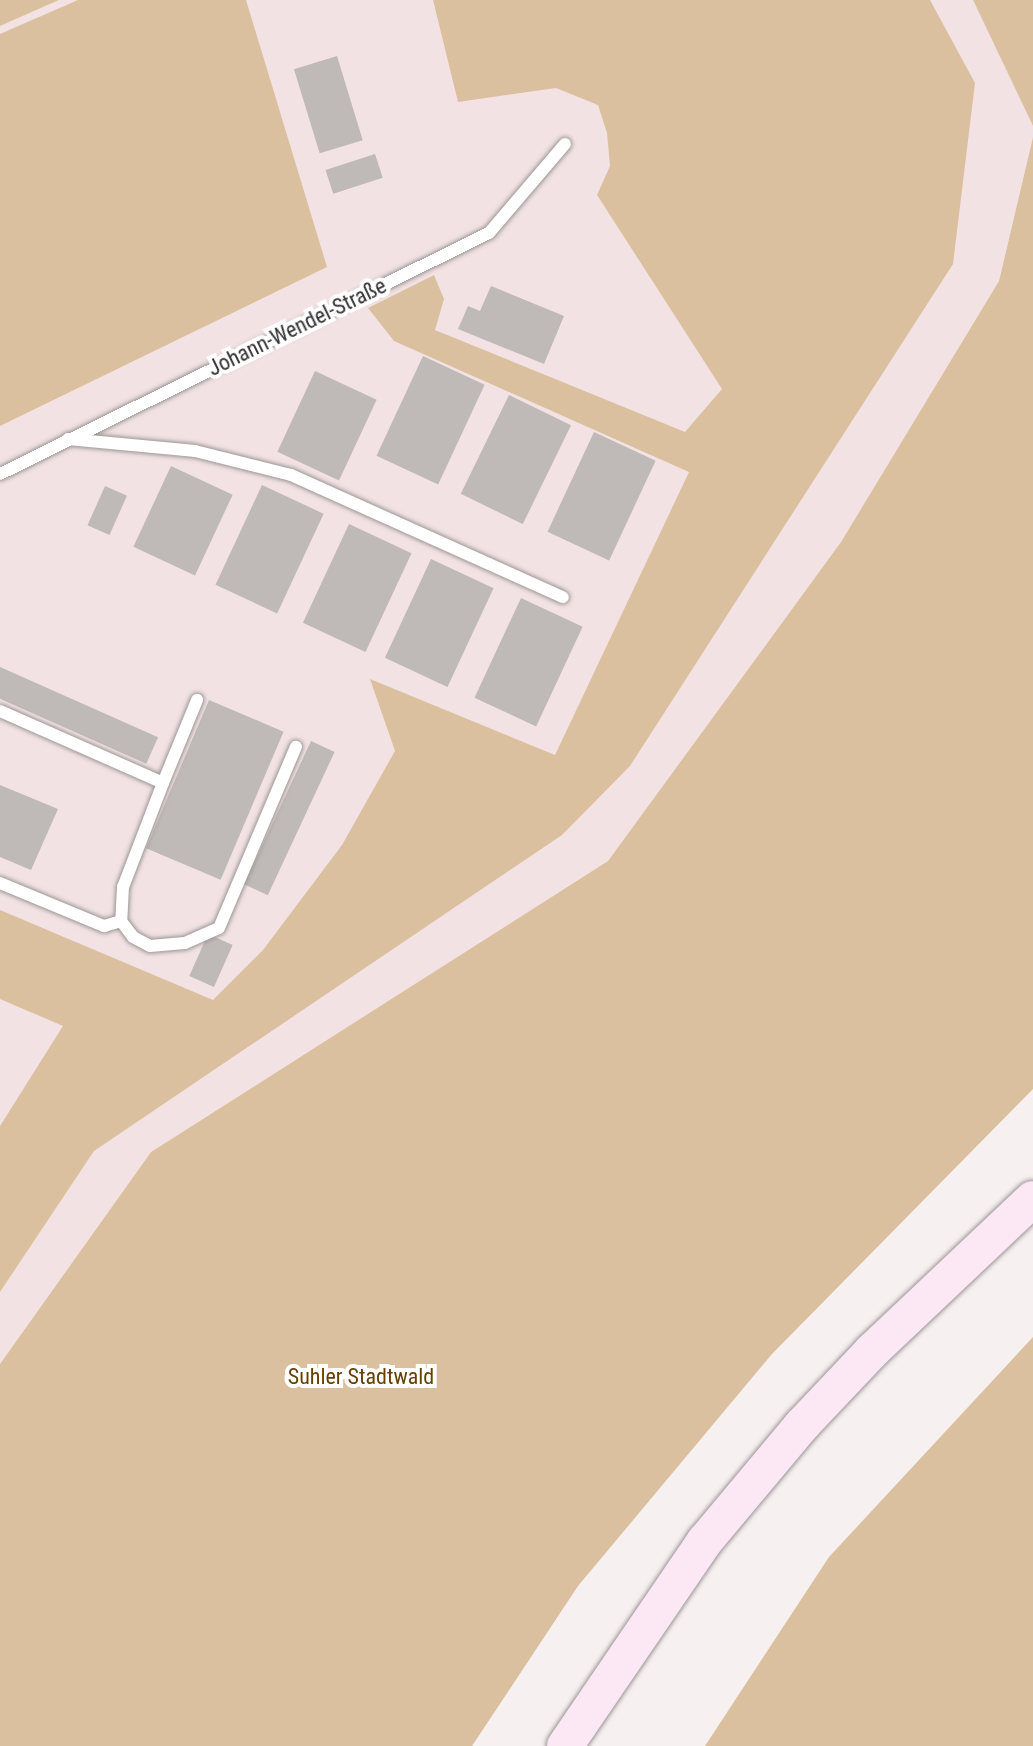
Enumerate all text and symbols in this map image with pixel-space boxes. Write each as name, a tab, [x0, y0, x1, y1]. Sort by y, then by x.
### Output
street label: Johann-Wendel-Straße	[203, 272, 391, 382]
park label: Suhler Stadtwald	[288, 1364, 434, 1390]

